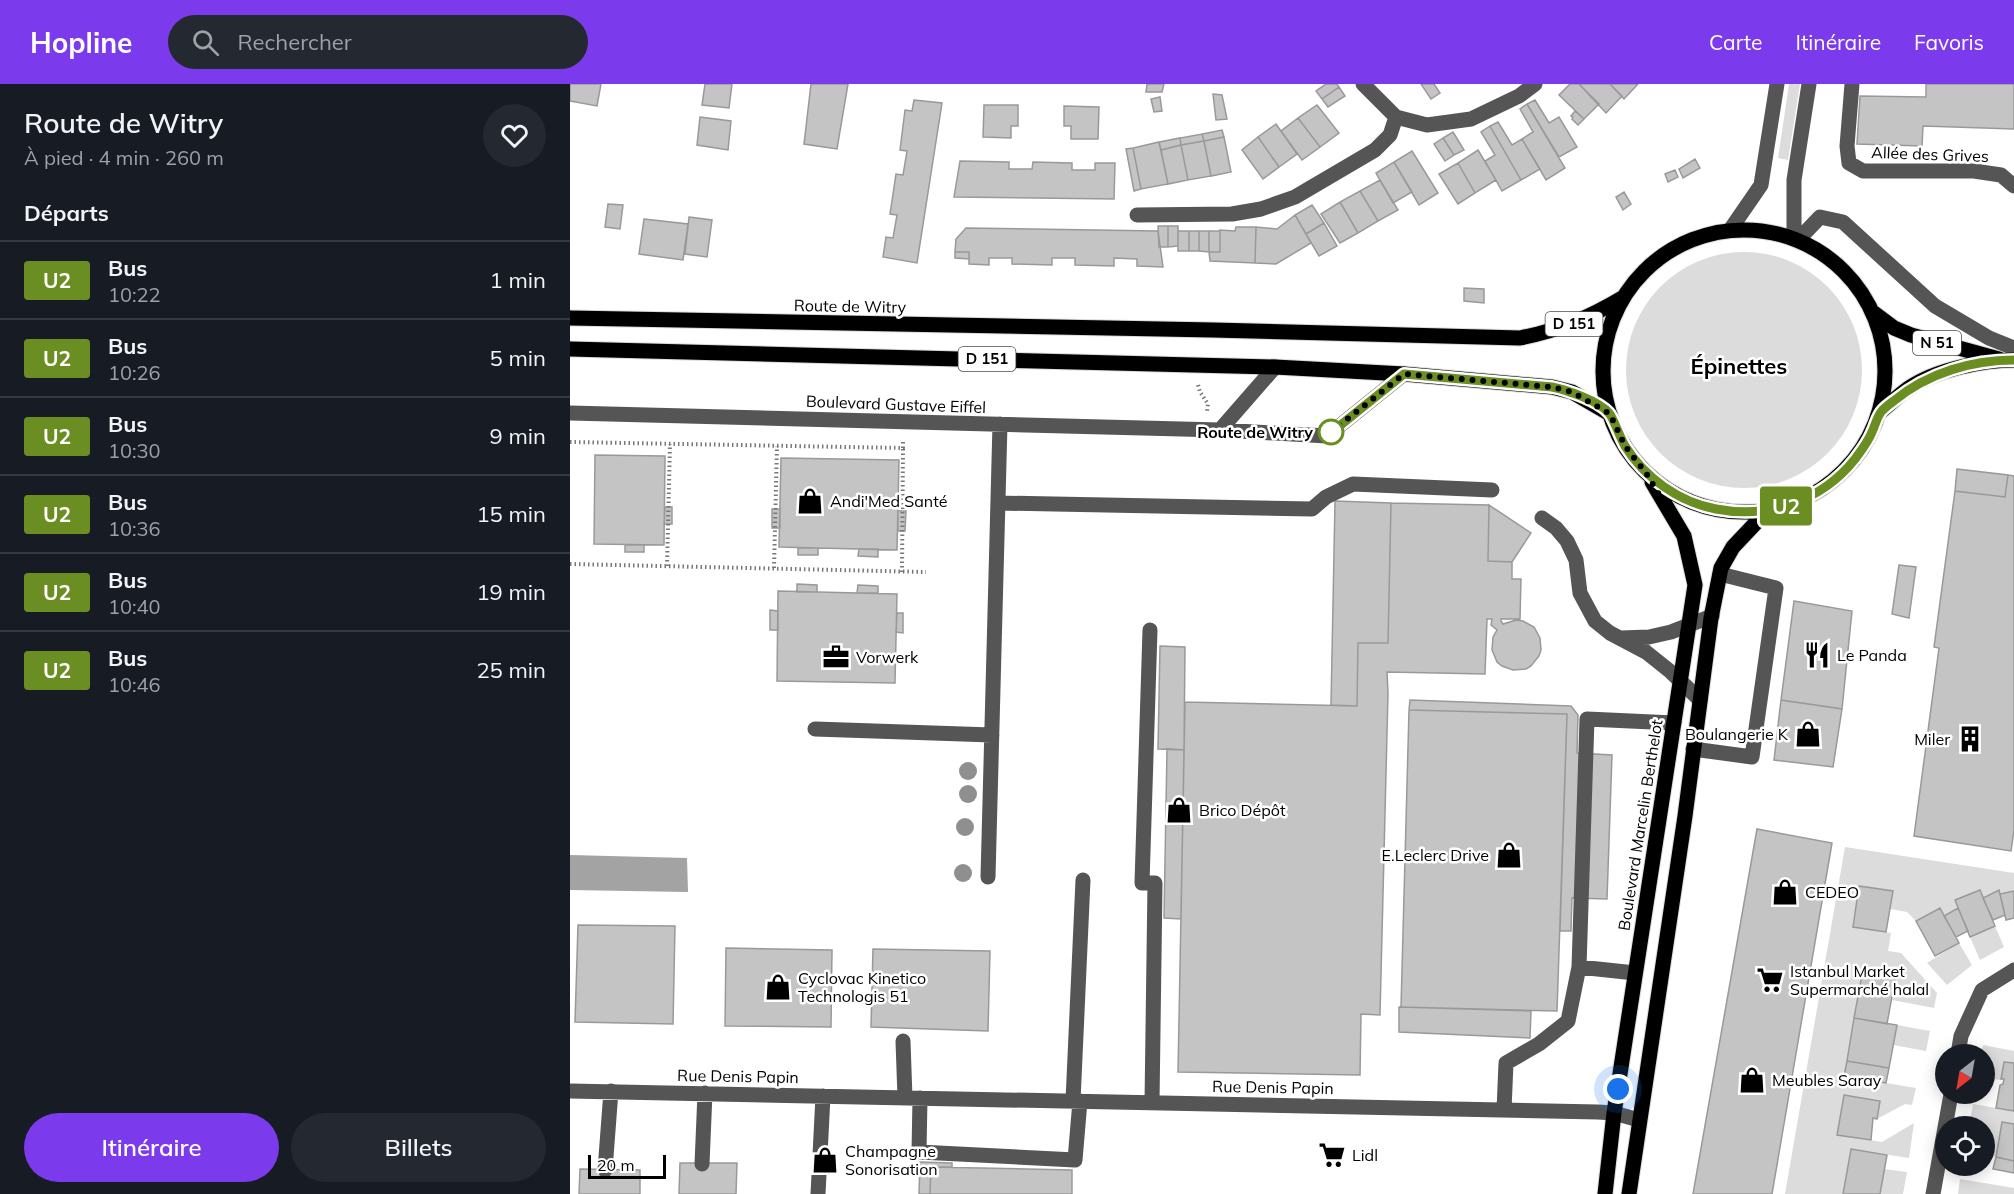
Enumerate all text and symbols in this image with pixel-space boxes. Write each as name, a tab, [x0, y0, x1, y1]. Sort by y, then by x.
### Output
search box	[168, 15, 588, 69]
text: Hopline	[30, 25, 132, 60]
icon: search	[189, 26, 222, 59]
text: Rechercher	[237, 28, 352, 56]
text: Carte	[1709, 29, 1763, 55]
text: Itinéraire	[1796, 29, 1881, 55]
text: Favoris	[1914, 29, 1984, 55]
button: heart	[483, 104, 546, 167]
text: Route de Witry	[24, 105, 223, 140]
street label: Allée des Grives	[1871, 142, 1989, 166]
text: À pied · 4 min · 260 m	[24, 145, 224, 170]
text: Départs	[24, 199, 109, 227]
text: Bus	[108, 254, 147, 282]
text: 1 min	[490, 266, 546, 294]
text: U2	[43, 267, 71, 293]
text: 10:22	[108, 282, 161, 307]
street label: Route de Witry	[794, 295, 907, 317]
road number: D 151	[1546, 312, 1602, 336]
road number: N 51	[1913, 331, 1961, 355]
text: Bus	[108, 332, 147, 360]
text: 5 min	[490, 344, 546, 372]
text: U2	[43, 345, 71, 371]
road number: D 151	[958, 347, 1016, 371]
district label: Épinettes	[1691, 352, 1787, 380]
text: 10:26	[108, 360, 161, 385]
street label: Boulevard Gustave Eiffel	[806, 391, 986, 417]
text: Bus	[108, 410, 147, 438]
marker: Route de Witry	[1318, 419, 1344, 445]
text: 9 min	[490, 422, 546, 450]
place label: Route de Witry	[1197, 422, 1313, 442]
text: U2	[43, 423, 71, 449]
text: 10:30	[108, 438, 161, 463]
shop icon: Andi'Med Santé	[795, 486, 825, 516]
line badge: U2	[1759, 486, 1813, 526]
text: Bus	[108, 488, 147, 516]
place label: Andi'Med Santé	[830, 491, 947, 511]
text: U2	[1772, 493, 1800, 519]
text: 15 min	[476, 500, 546, 528]
text: U2	[43, 501, 71, 527]
text: 10:36	[108, 516, 161, 541]
text: Bus	[108, 566, 147, 594]
text: 19 min	[476, 578, 546, 606]
text: U2	[43, 579, 71, 605]
text: 10:40	[108, 594, 161, 619]
restaurant icon: Le Panda	[1802, 640, 1832, 670]
office icon: Vorwerk	[821, 642, 851, 672]
text: Bus	[108, 644, 147, 672]
place label: Le Panda	[1837, 645, 1907, 665]
place label: Vorwerk	[856, 647, 919, 667]
text: 25 min	[476, 656, 546, 684]
text: U2	[43, 657, 71, 683]
text: 10:46	[108, 672, 161, 697]
street label: Boulevard Marcelin Berthelot	[1613, 718, 1667, 932]
shop icon: Boulangerie K	[1793, 719, 1823, 749]
place label: Boulangerie K	[1685, 724, 1789, 744]
building icon: Miler	[1955, 724, 1985, 754]
place label: Miler	[1914, 729, 1950, 749]
shop icon: Brico Dépôt	[1164, 795, 1194, 825]
place label: Brico Dépôt	[1199, 800, 1286, 820]
shop icon: E.Leclerc Drive	[1494, 840, 1524, 870]
place label: E.Leclerc Drive	[1382, 845, 1489, 865]
shop icon: CEDEO	[1770, 877, 1800, 907]
place label: CEDEO	[1805, 882, 1859, 902]
place label: Istanbul Market Supermarché halal	[1790, 961, 1929, 999]
supermarket icon: Istanbul Market Supermarché halal	[1755, 965, 1785, 995]
place label: Cyclovac Kinetico Technologis 51	[798, 968, 926, 1006]
shop icon: Cyclovac Kinetico Technologis 51	[763, 972, 793, 1002]
north arrow	[1935, 1044, 1995, 1104]
map controls	[1935, 1044, 1995, 1176]
street label: Rue Denis Papin	[677, 1065, 799, 1087]
shop icon: Meubles Saray	[1737, 1065, 1767, 1095]
place label: Meubles Saray	[1772, 1070, 1882, 1090]
your location	[1603, 1074, 1633, 1104]
street label: Rue Denis Papin	[1212, 1076, 1334, 1098]
button: Itinéraire	[24, 1113, 279, 1182]
button: Billets	[291, 1113, 546, 1182]
button: locate	[1935, 1116, 1995, 1176]
supermarket icon: Lidl	[1317, 1140, 1347, 1170]
place label: Champagne Sonorisation	[845, 1141, 938, 1179]
shop icon: Champagne Sonorisation	[810, 1145, 840, 1175]
place label: Lidl	[1352, 1145, 1378, 1165]
scale bar	[588, 1152, 666, 1180]
text: 20 m	[597, 1155, 634, 1175]

